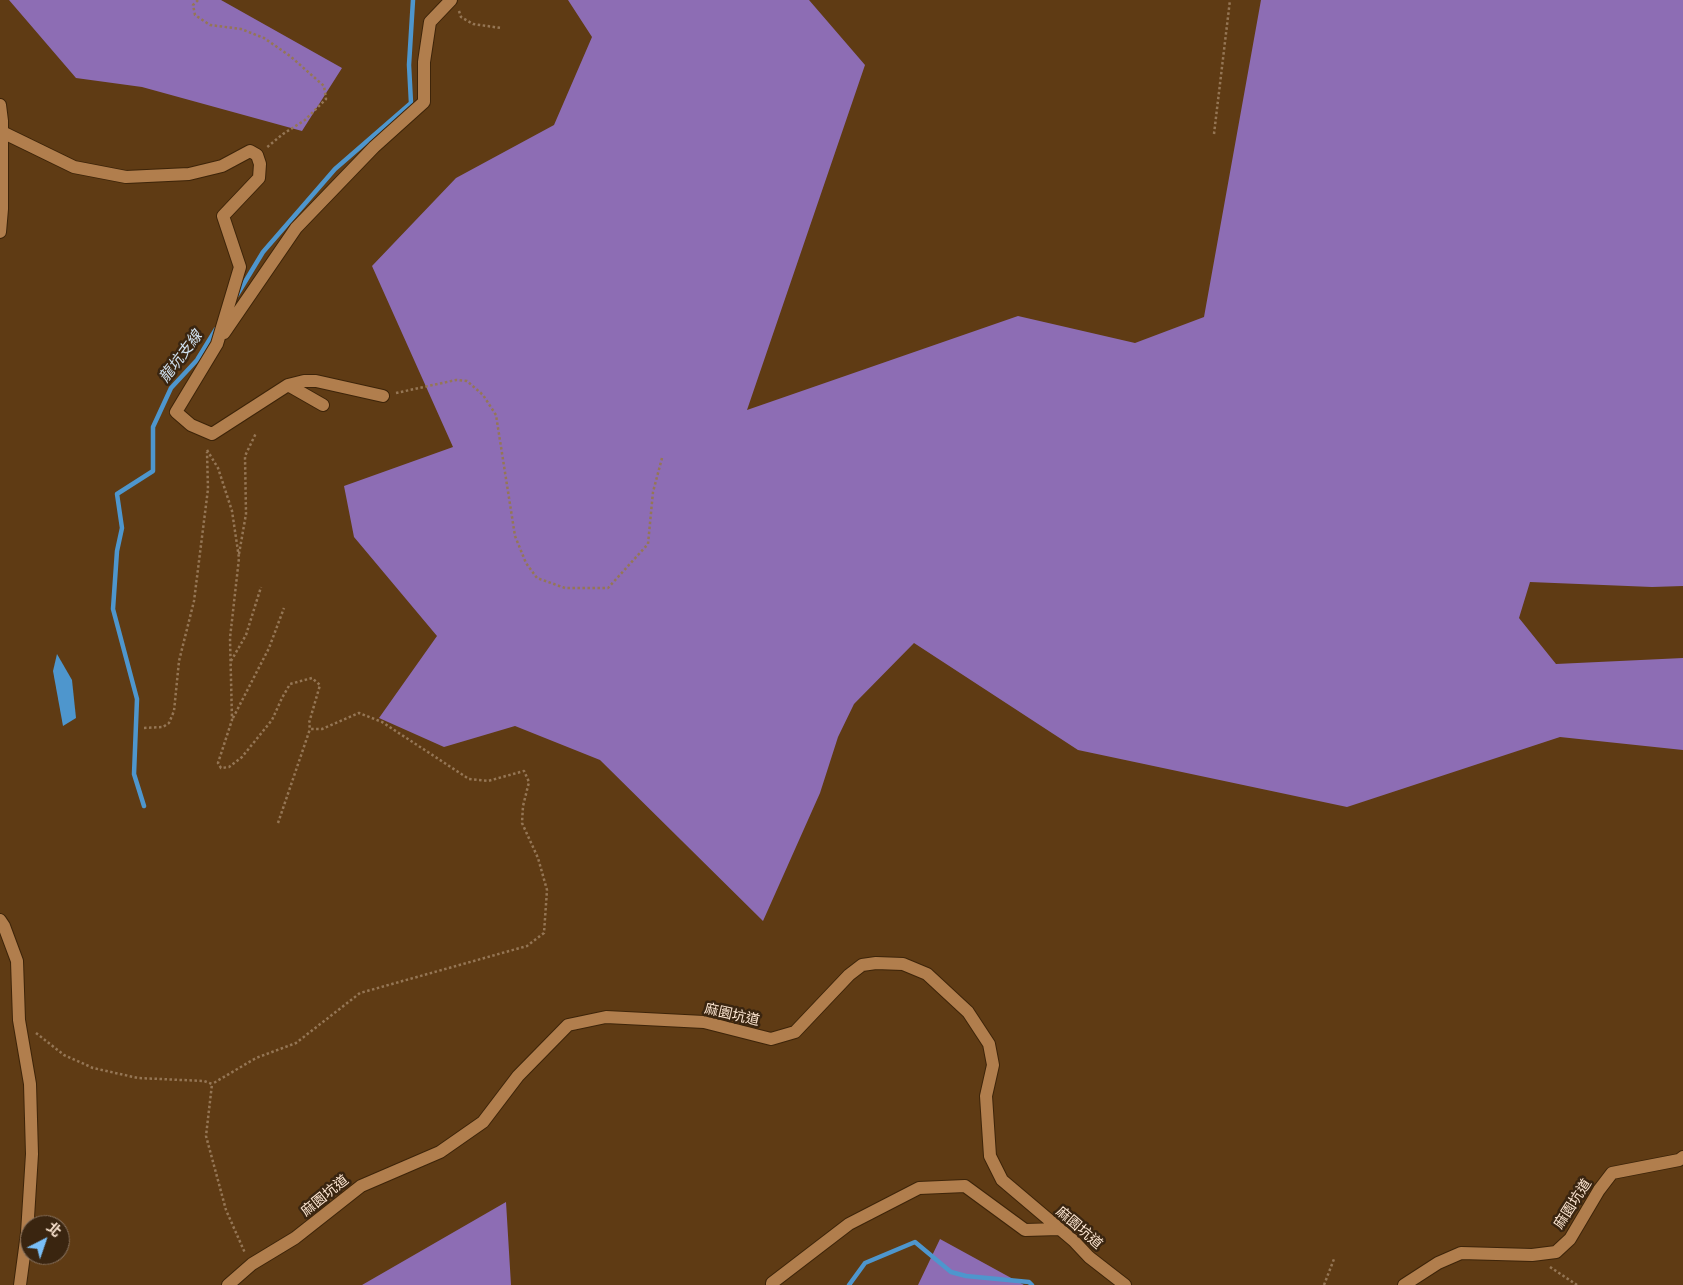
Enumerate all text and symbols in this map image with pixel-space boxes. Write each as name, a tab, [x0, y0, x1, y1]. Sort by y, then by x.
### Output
water label: 龍坑支線	[156, 328, 206, 386]
street label: 麻園坑道	[703, 1001, 761, 1029]
street label: 麻園坑道	[298, 1172, 352, 1220]
street label: 麻園坑道	[1551, 1176, 1595, 1232]
street label: 麻園坑道	[1052, 1203, 1106, 1253]
north arrow	[20, 1215, 70, 1265]
text: 北	[43, 1217, 66, 1241]

